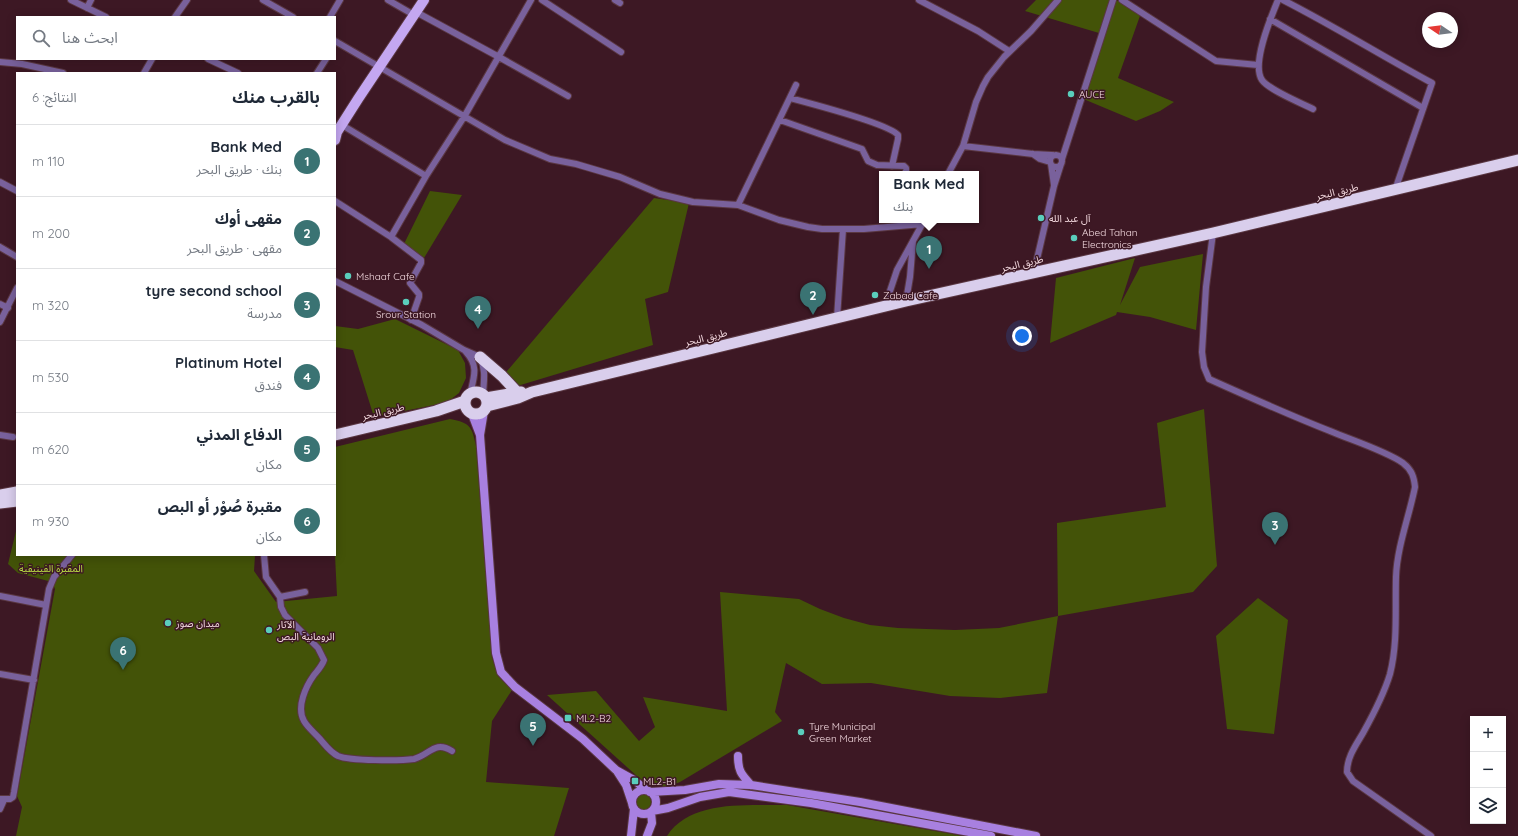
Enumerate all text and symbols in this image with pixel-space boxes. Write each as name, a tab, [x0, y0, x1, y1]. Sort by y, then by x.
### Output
north arrow	[1422, 12, 1458, 48]
search box	[16, 16, 336, 60]
icon: search	[30, 27, 52, 49]
text: ابحث هنا	[62, 28, 118, 47]
text: بالقرب منك	[232, 86, 320, 107]
place label: AUCE	[1079, 88, 1105, 101]
text: النتائج: 6	[32, 89, 76, 105]
marker: AUCE	[1066, 89, 1076, 99]
text: Bank Med	[211, 137, 282, 156]
text: 110 m	[32, 153, 65, 169]
text: 1	[304, 153, 310, 169]
text: بنك · طريق البحر	[197, 161, 282, 177]
popup	[879, 171, 979, 223]
text: Bank Med	[893, 174, 965, 193]
street label: طريق البحر	[1314, 180, 1360, 203]
text: بنك	[893, 198, 913, 214]
text: مقهى أوك	[215, 209, 282, 228]
place label: آل عبد الله	[1049, 212, 1091, 225]
marker: آل عبد الله	[1036, 213, 1046, 223]
text: 200 m	[32, 225, 70, 241]
text: 2	[303, 225, 311, 241]
place label: Abed Tahan Electronics	[1082, 226, 1138, 251]
marker: Abed Tahan Electronics	[1069, 233, 1079, 243]
pin: 1	[916, 236, 942, 269]
text: مقهى · طريق البحر	[187, 240, 282, 256]
street label: طريق البحر	[999, 252, 1045, 275]
place label: Mshaaf Cafe	[356, 270, 415, 283]
marker: Mshaaf Cafe	[343, 271, 353, 281]
text: tyre second school	[145, 281, 282, 300]
pin: 2	[800, 282, 826, 315]
place label: Zabad Cafe	[883, 289, 938, 302]
marker: Zabad Cafe	[870, 290, 880, 300]
pin: 4	[465, 296, 491, 329]
text: 320 m	[32, 297, 69, 313]
text: 3	[304, 297, 311, 313]
marker: Srour Station	[401, 297, 411, 307]
text: مدرسة	[247, 305, 282, 321]
place label: Srour Station	[376, 308, 436, 321]
street label: طريق البحر	[683, 326, 729, 349]
your location	[1012, 326, 1032, 346]
text: Platinum Hotel	[175, 353, 282, 372]
text: 530 m	[32, 369, 69, 385]
text: 4	[303, 369, 311, 385]
text: فندق	[255, 377, 282, 393]
street label: طريق البحر	[360, 400, 406, 423]
text: الدفاع المدني	[197, 425, 282, 444]
text: 620 m	[32, 441, 69, 457]
text: 5	[303, 441, 311, 457]
text: مكان	[256, 456, 282, 472]
text: مقبرة صُوْر أو البص	[158, 497, 282, 516]
pin: 3	[1262, 512, 1288, 545]
text: 930 m	[32, 513, 69, 529]
text: 6	[303, 513, 311, 529]
text: مكان	[256, 528, 282, 544]
park label: المقبرة الفينيقية	[19, 562, 83, 575]
place label: ميدان صوز	[175, 617, 220, 630]
marker: ميدان صوز	[163, 618, 173, 628]
place label: الآثار الرومانية البص	[276, 618, 335, 643]
marker: الآثار الرومانية البص	[264, 625, 274, 635]
pin: 6	[110, 637, 136, 670]
place label: ML2-B2	[576, 712, 612, 725]
pin: 5	[520, 713, 546, 746]
marker: ML2-B2	[563, 713, 573, 723]
map controls	[1470, 716, 1506, 824]
button: +	[1470, 716, 1506, 752]
place label: Tyre Municipal Green Market	[809, 720, 875, 745]
marker: Tyre Municipal Green Market	[796, 727, 806, 737]
button: −	[1470, 752, 1506, 788]
place label: ML2-B1	[643, 775, 676, 788]
marker: ML2-B1	[630, 776, 640, 786]
button: layers	[1470, 788, 1506, 824]

